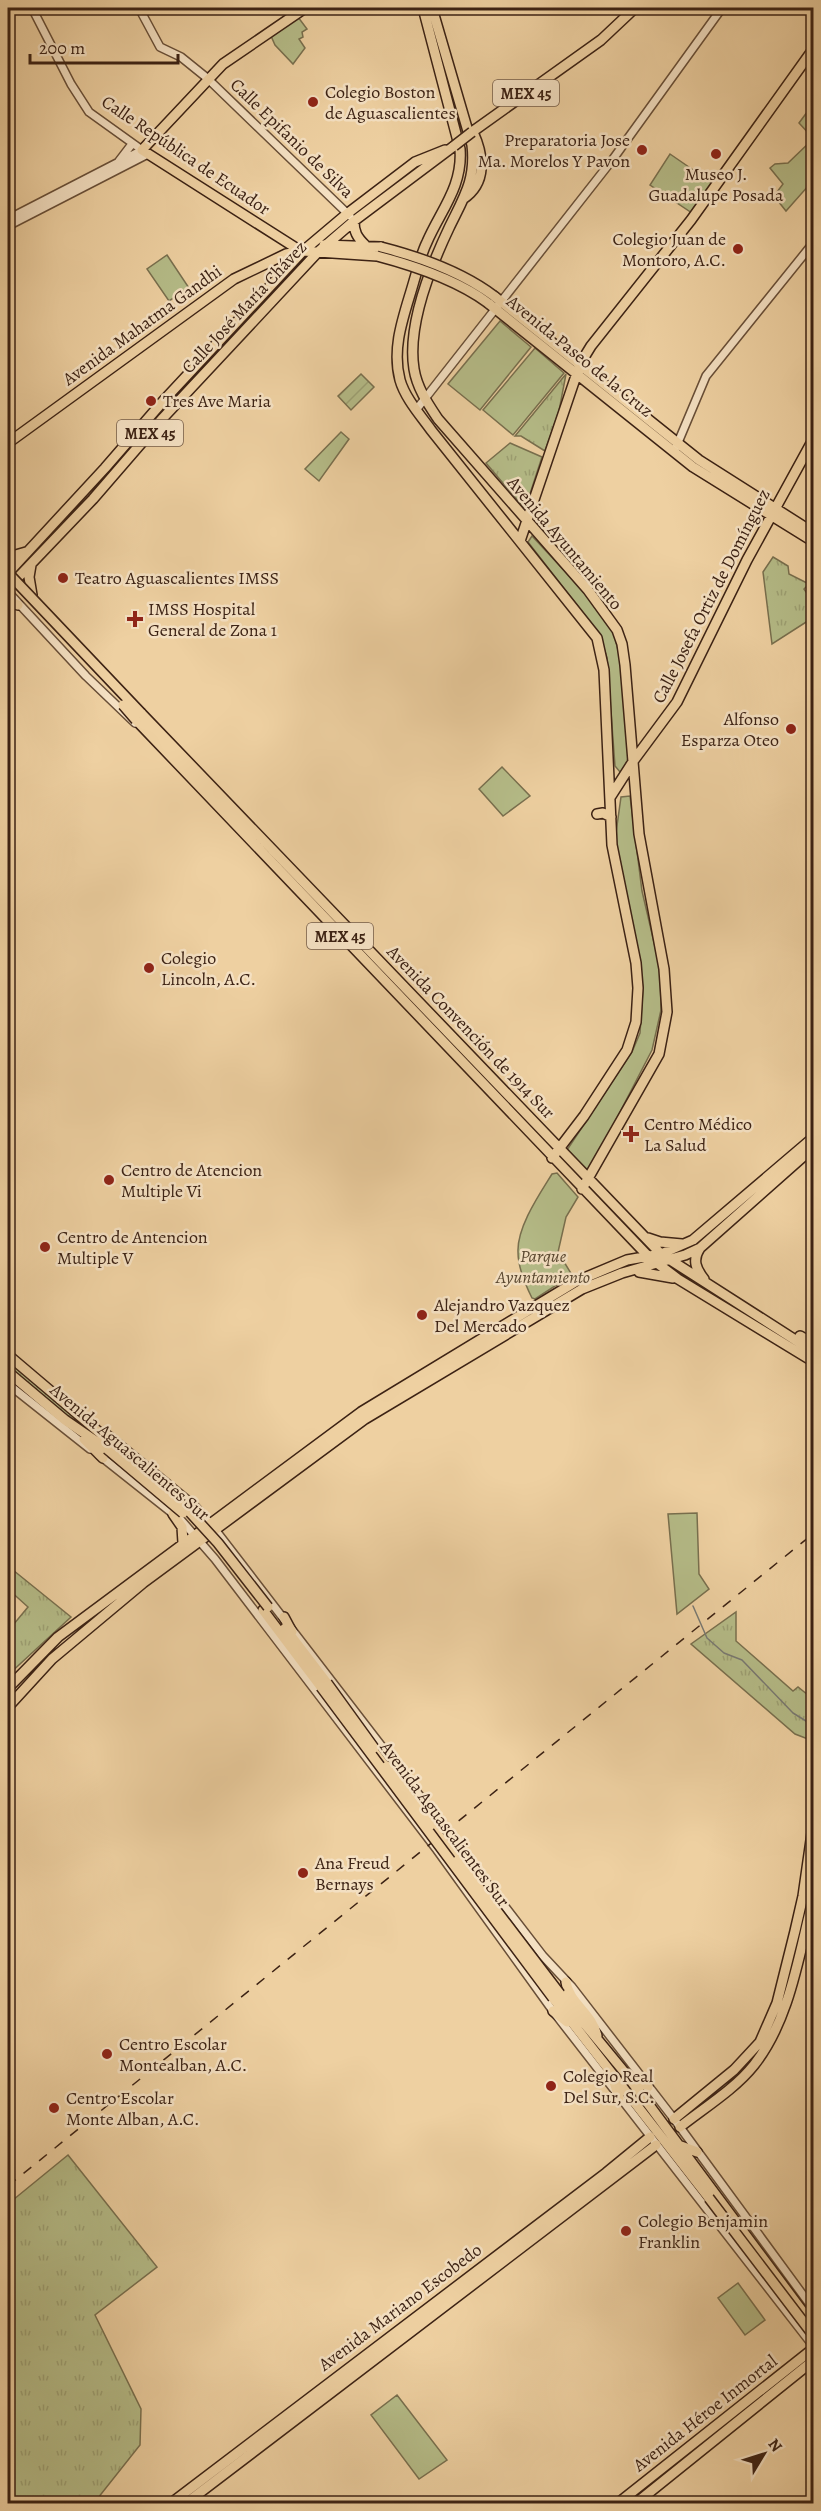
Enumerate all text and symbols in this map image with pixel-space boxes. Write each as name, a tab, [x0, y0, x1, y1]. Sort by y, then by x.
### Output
scale bar	[30, 27, 178, 65]
text: 200 m	[39, 36, 85, 60]
street label: Calle Epifanio de Silva	[225, 73, 359, 204]
place label: Colegio Boston de Aguascalientes	[325, 80, 456, 125]
road number: MEX 45	[493, 80, 559, 106]
street label: Calle República de Ecuador	[97, 90, 275, 221]
marker: Colegio Boston de Aguascalientes	[306, 95, 320, 109]
place label: Preparatoria Jose Ma. Morelos Y Pavon	[478, 128, 630, 173]
marker: Preparatoria Jose Ma. Morelos Y Pavon	[635, 143, 649, 157]
marker: Museo J. Guadalupe Posada	[709, 147, 723, 161]
place label: Museo J. Guadalupe Posada	[649, 162, 784, 207]
place label: Colegio Juan de Montoro, A.C.	[613, 227, 726, 272]
street label: Calle José María Chávez	[176, 235, 312, 379]
marker: Colegio Juan de Montoro, A.C.	[731, 242, 745, 256]
street label: Avenida Mahatma Gandhi	[57, 259, 226, 392]
street label: Avenida Paseo de la Cruz	[501, 289, 658, 423]
place label: Tres Ave Maria	[163, 389, 272, 413]
marker: Tres Ave Maria	[144, 394, 158, 408]
road number: MEX 45	[117, 420, 183, 446]
street label: Avenida Ayuntamiento	[501, 470, 628, 615]
street label: Calle Josefa Ortiz de Domínguez	[646, 485, 776, 707]
place label: Teatro Aguascalientes IMSS	[75, 566, 279, 590]
marker: Teatro Aguascalientes IMSS	[56, 571, 70, 585]
place label: IMSS Hospital General de Zona 1	[148, 597, 277, 642]
marker: IMSS Hospital General de Zona 1	[126, 610, 144, 628]
place label: Alfonso Esparza Oteo	[681, 707, 779, 752]
marker: Alfonso Esparza Oteo	[784, 722, 798, 736]
road number: MEX 45	[307, 923, 373, 949]
street label: Avenida Convención de 1914 Sur	[381, 939, 560, 1124]
place label: Colegio Lincoln, A.C.	[161, 946, 256, 991]
marker: Colegio Lincoln, A.C.	[142, 961, 156, 975]
place label: Centro Médico La Salud	[644, 1112, 752, 1157]
marker: Centro Médico La Salud	[622, 1125, 640, 1143]
place label: Centro de Atencion Multiple Vi	[121, 1158, 262, 1203]
marker: Centro de Atencion Multiple Vi	[102, 1173, 116, 1187]
place label: Centro de Antencion Multiple V	[57, 1225, 208, 1270]
marker: Centro de Antencion Multiple V	[38, 1240, 52, 1254]
park label: Parque Ayuntamiento	[495, 1244, 590, 1289]
place label: Alejandro Vazquez Del Mercado	[433, 1293, 570, 1338]
marker: Alejandro Vazquez Del Mercado	[415, 1308, 429, 1322]
street label: Avenida Aguascalientes Sur	[44, 1377, 215, 1526]
street label: Avenida Aguascalientes Sur	[374, 1735, 515, 1912]
place label: Ana Freud Bernays	[314, 1851, 390, 1896]
marker: Ana Freud Bernays	[296, 1866, 310, 1880]
place label: Centro Escolar Montealban, A.C.	[119, 2032, 247, 2077]
marker: Centro Escolar Montealban, A.C.	[100, 2047, 114, 2061]
place label: Colegio Real Del Sur, S.C.	[563, 2064, 655, 2109]
marker: Colegio Real Del Sur, S.C.	[544, 2079, 558, 2093]
place label: Centro Escolar Monte Alban, A.C.	[66, 2086, 200, 2131]
marker: Centro Escolar Monte Alban, A.C.	[47, 2101, 61, 2115]
place label: Colegio Benjamin Franklin	[638, 2209, 768, 2254]
marker: Colegio Benjamin Franklin	[619, 2224, 633, 2238]
street label: Avenida Mariano Escobedo	[313, 2238, 487, 2377]
street label: Avenida Héroe Inmortal	[627, 2349, 783, 2478]
north arrow	[734, 2424, 794, 2484]
text: N	[763, 2434, 788, 2457]

